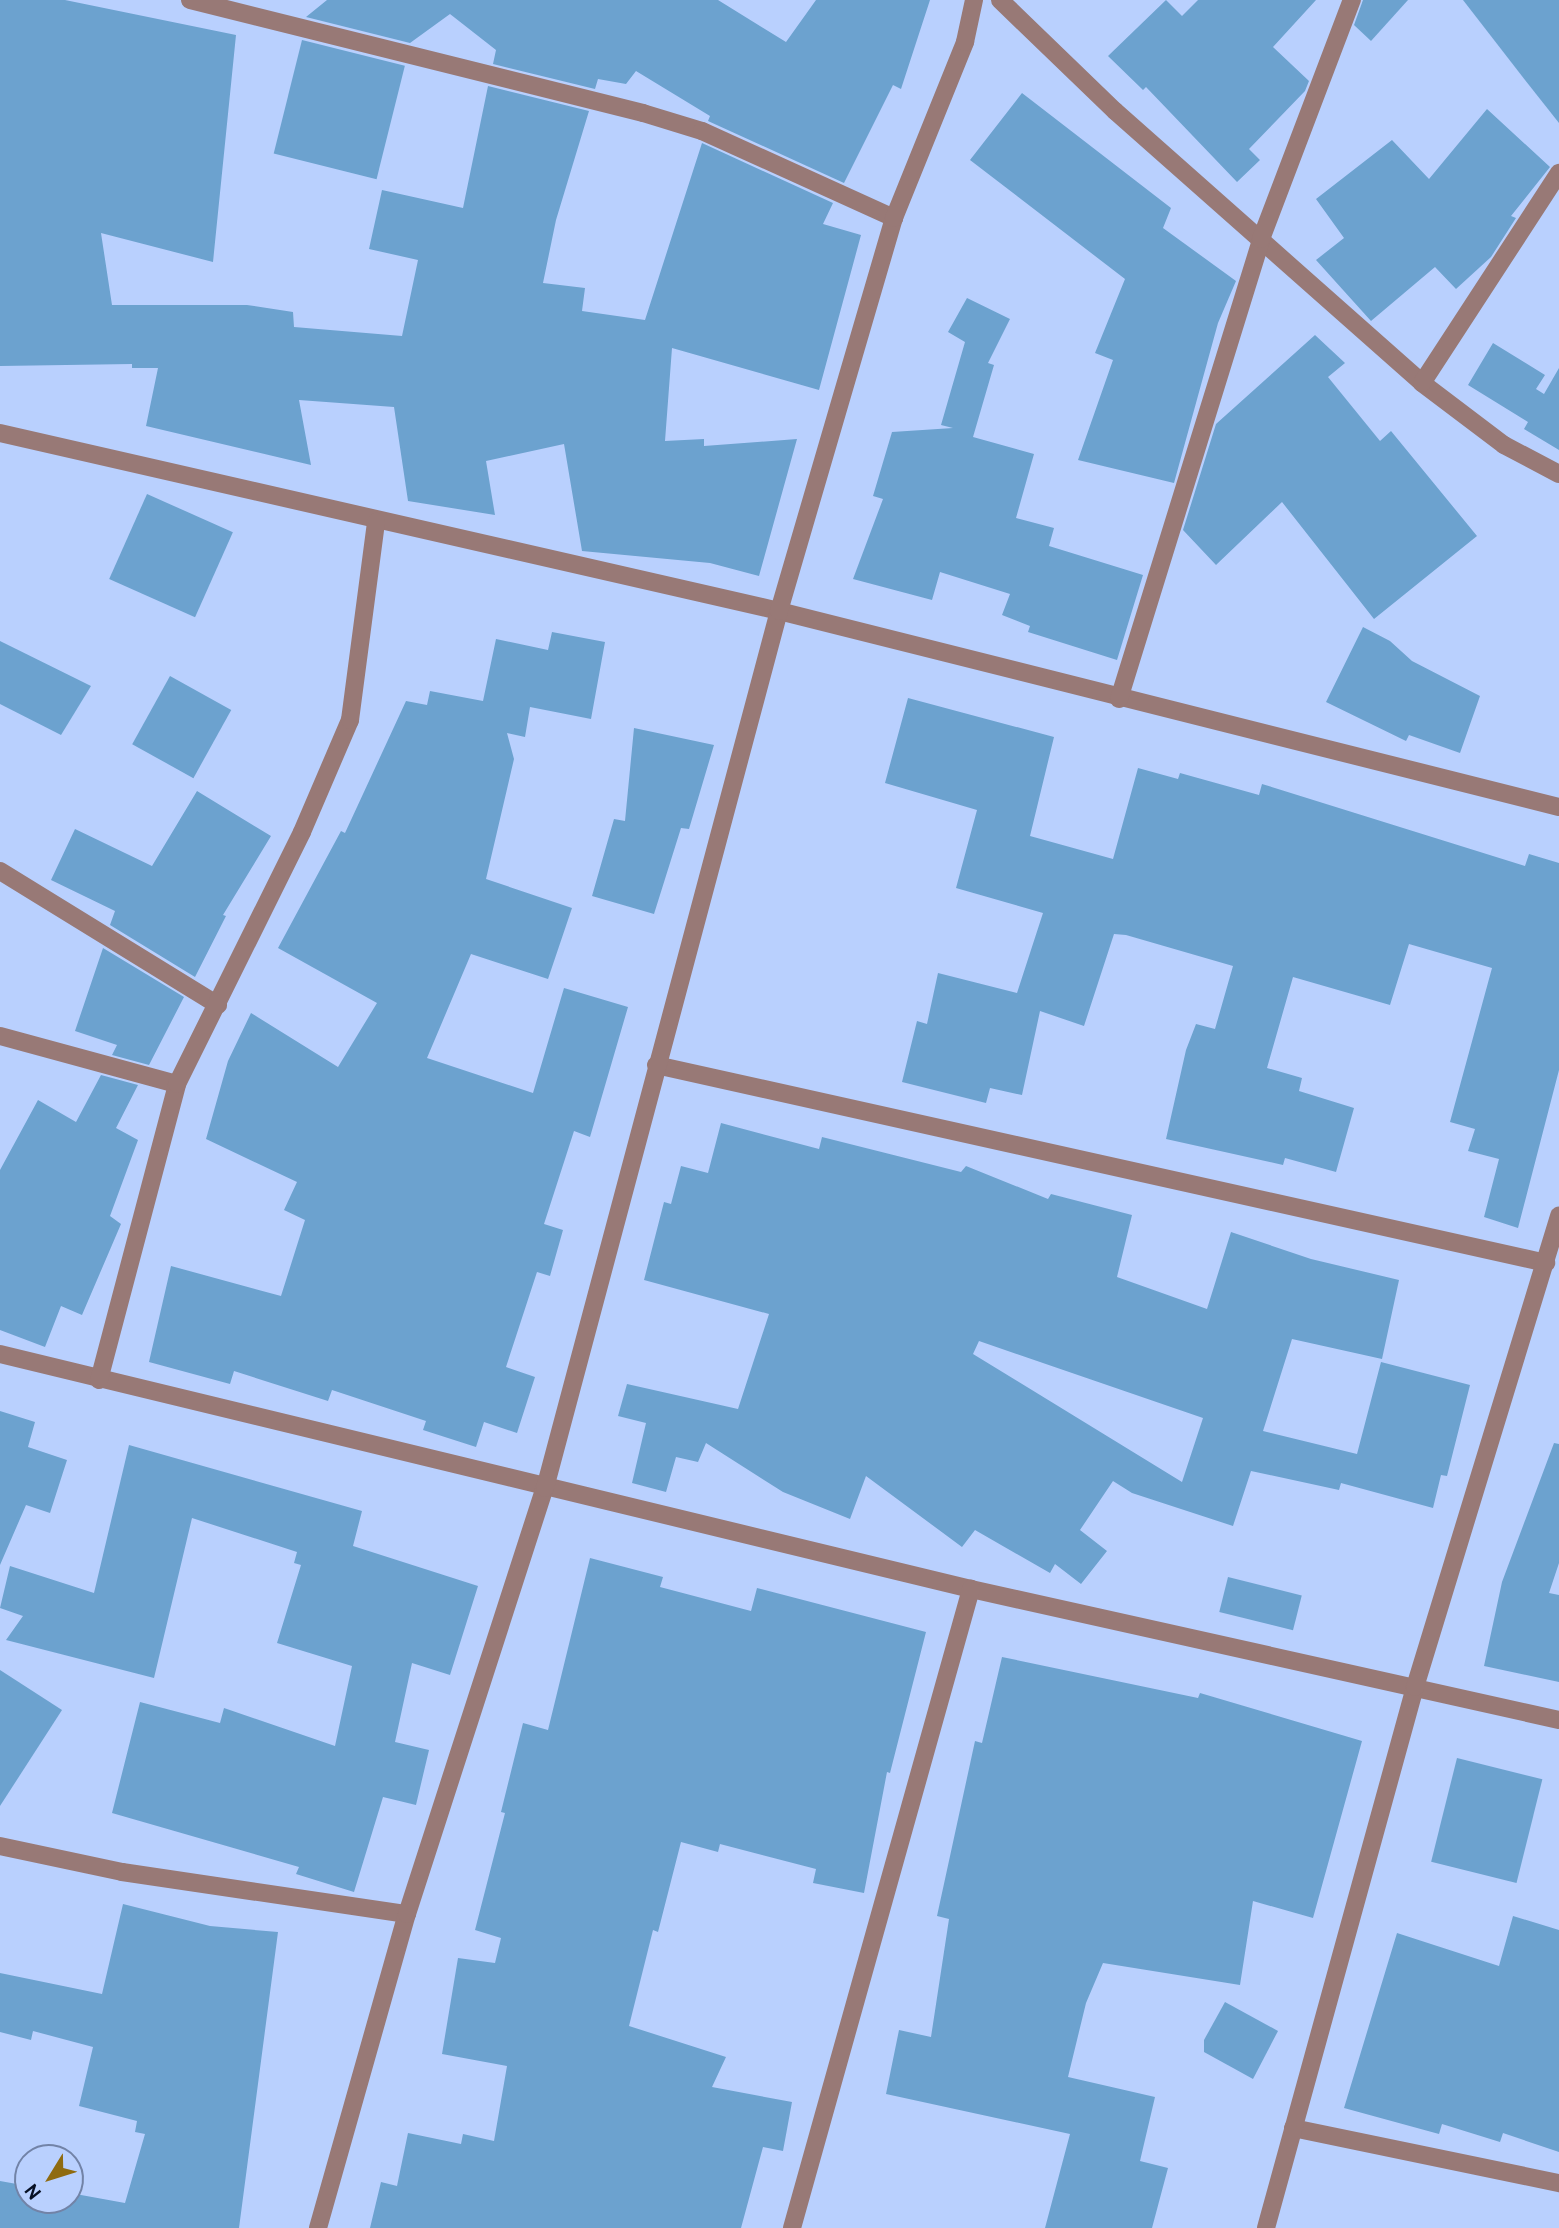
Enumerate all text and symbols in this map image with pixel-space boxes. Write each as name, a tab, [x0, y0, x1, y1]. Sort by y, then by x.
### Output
north arrow	[14, 2144, 84, 2214]
text: N	[20, 2178, 48, 2203]

